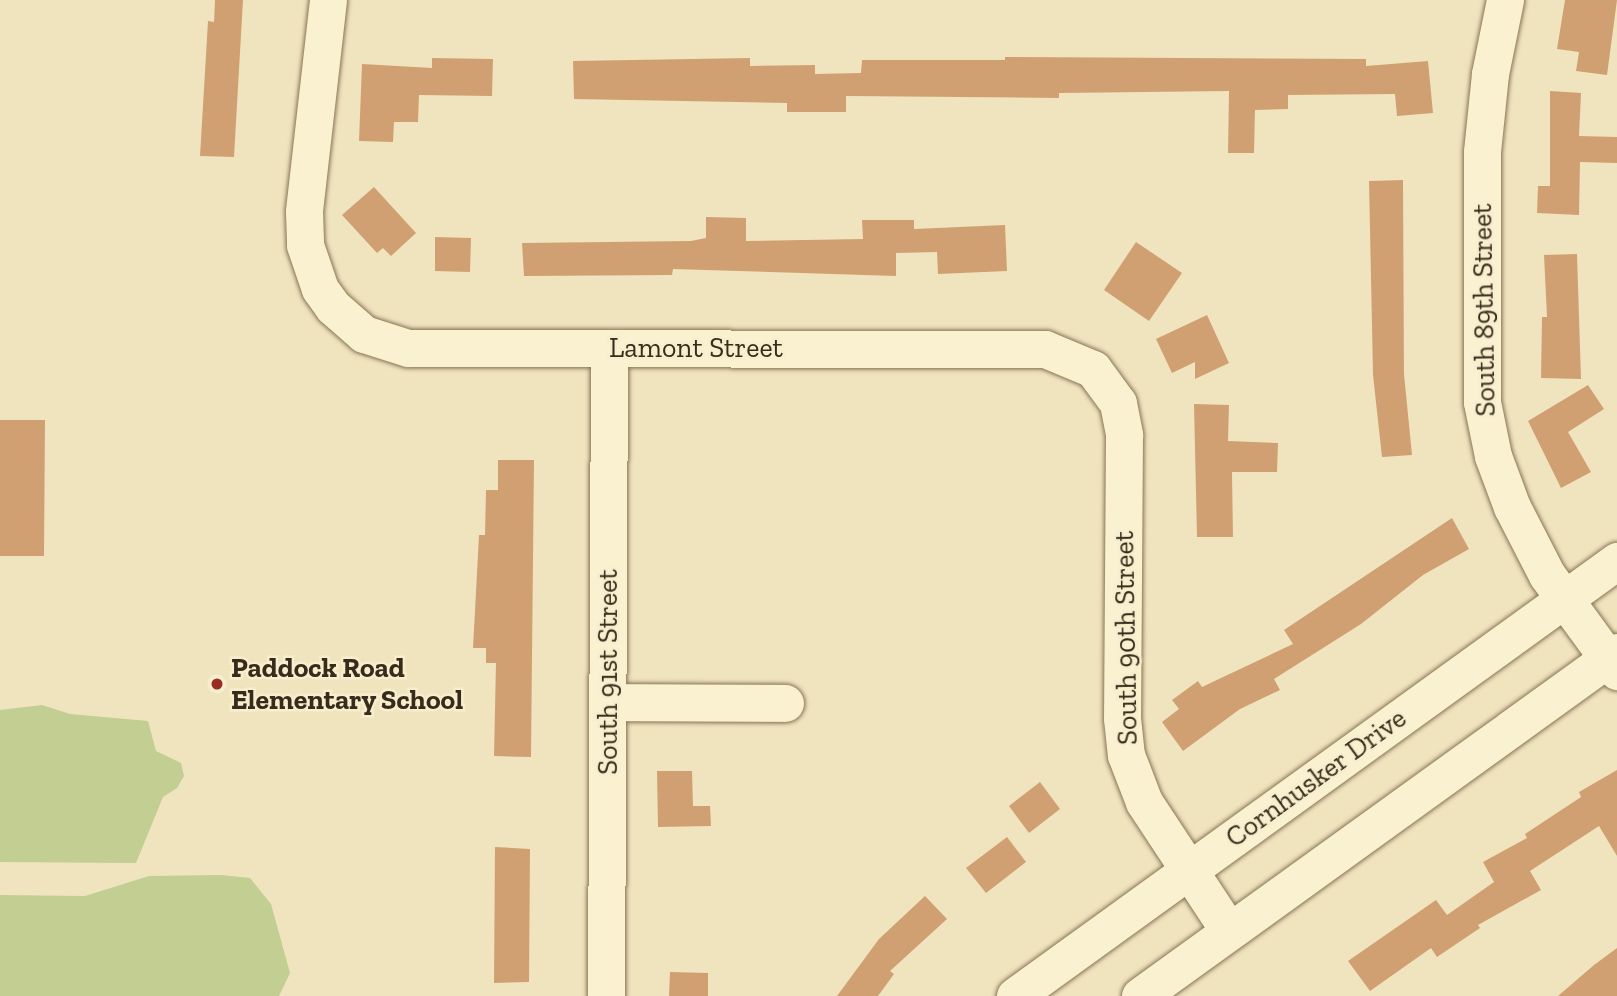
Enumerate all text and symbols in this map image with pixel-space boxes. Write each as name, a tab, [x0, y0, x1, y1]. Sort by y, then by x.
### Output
street label: South 89th Street	[1465, 203, 1503, 417]
street label: Lamont Street	[609, 331, 783, 365]
street label: South 90th Street	[1107, 530, 1145, 746]
street label: South 91st Street	[591, 569, 625, 775]
place label: Paddock Road Elementary School	[231, 651, 464, 717]
marker: Paddock Road Elementary School	[209, 676, 225, 692]
street label: Cornhusker Drive	[1219, 701, 1413, 855]

